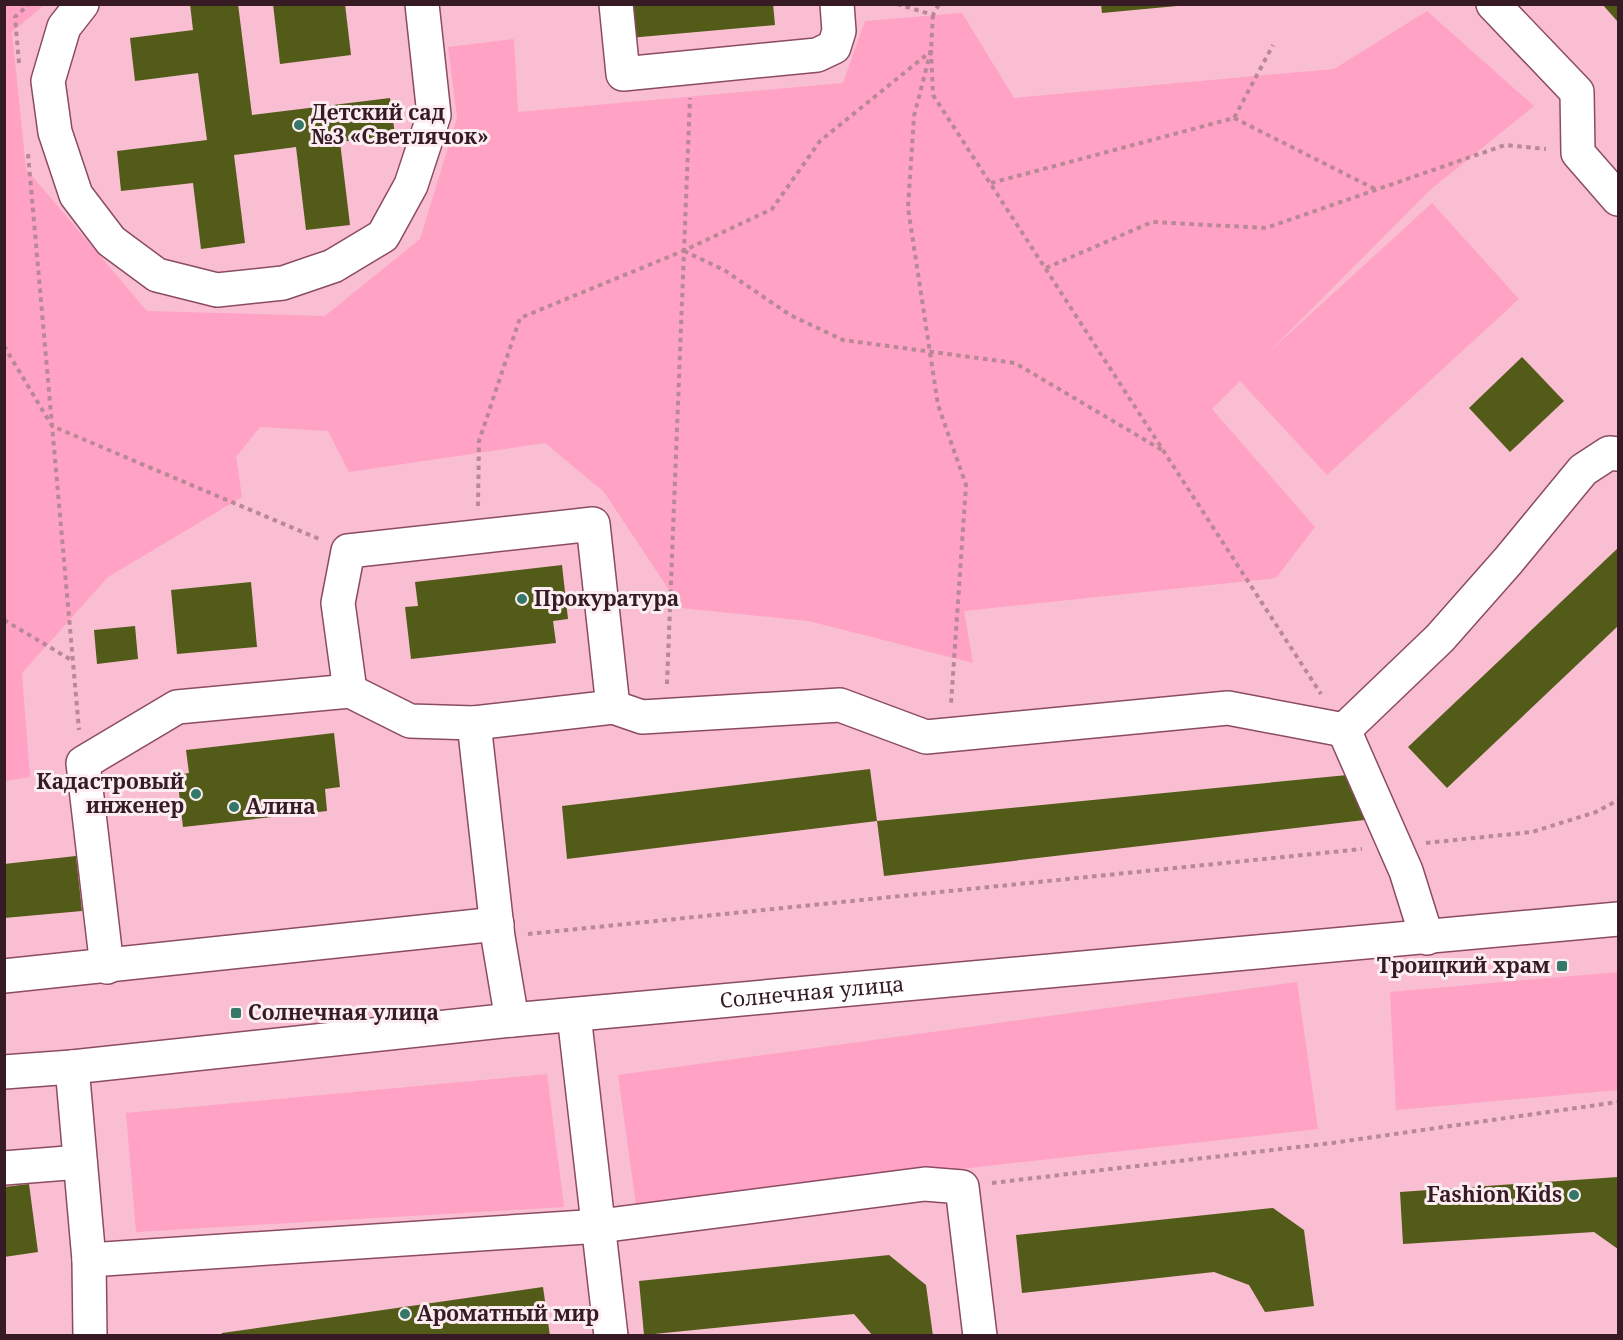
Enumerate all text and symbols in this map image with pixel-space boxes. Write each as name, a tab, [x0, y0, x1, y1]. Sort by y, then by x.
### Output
place label: Детский сад №3 «Светлячок»	[311, 98, 489, 150]
marker: Детский сад №3 «Светлячок»	[292, 118, 306, 132]
place label: Прокуратура	[534, 584, 679, 612]
marker: Прокуратура	[515, 592, 529, 606]
place label: Кадастровый инженер	[36, 767, 184, 819]
marker: Кадастровый инженер	[189, 787, 203, 801]
place label: Алина	[246, 792, 316, 820]
marker: Алина	[227, 800, 241, 814]
place label: Троицкий храм	[1377, 951, 1550, 979]
marker: Троицкий храм	[1555, 959, 1569, 973]
street label: Солнечная улица	[719, 969, 905, 1014]
place label: Солнечная улица	[248, 998, 439, 1026]
marker: Солнечная улица	[229, 1006, 243, 1020]
place label: Fashion Kids	[1427, 1180, 1562, 1208]
marker: Fashion Kids	[1567, 1188, 1581, 1202]
place label: Ароматный мир	[417, 1299, 599, 1327]
marker: Ароматный мир	[398, 1307, 412, 1321]

